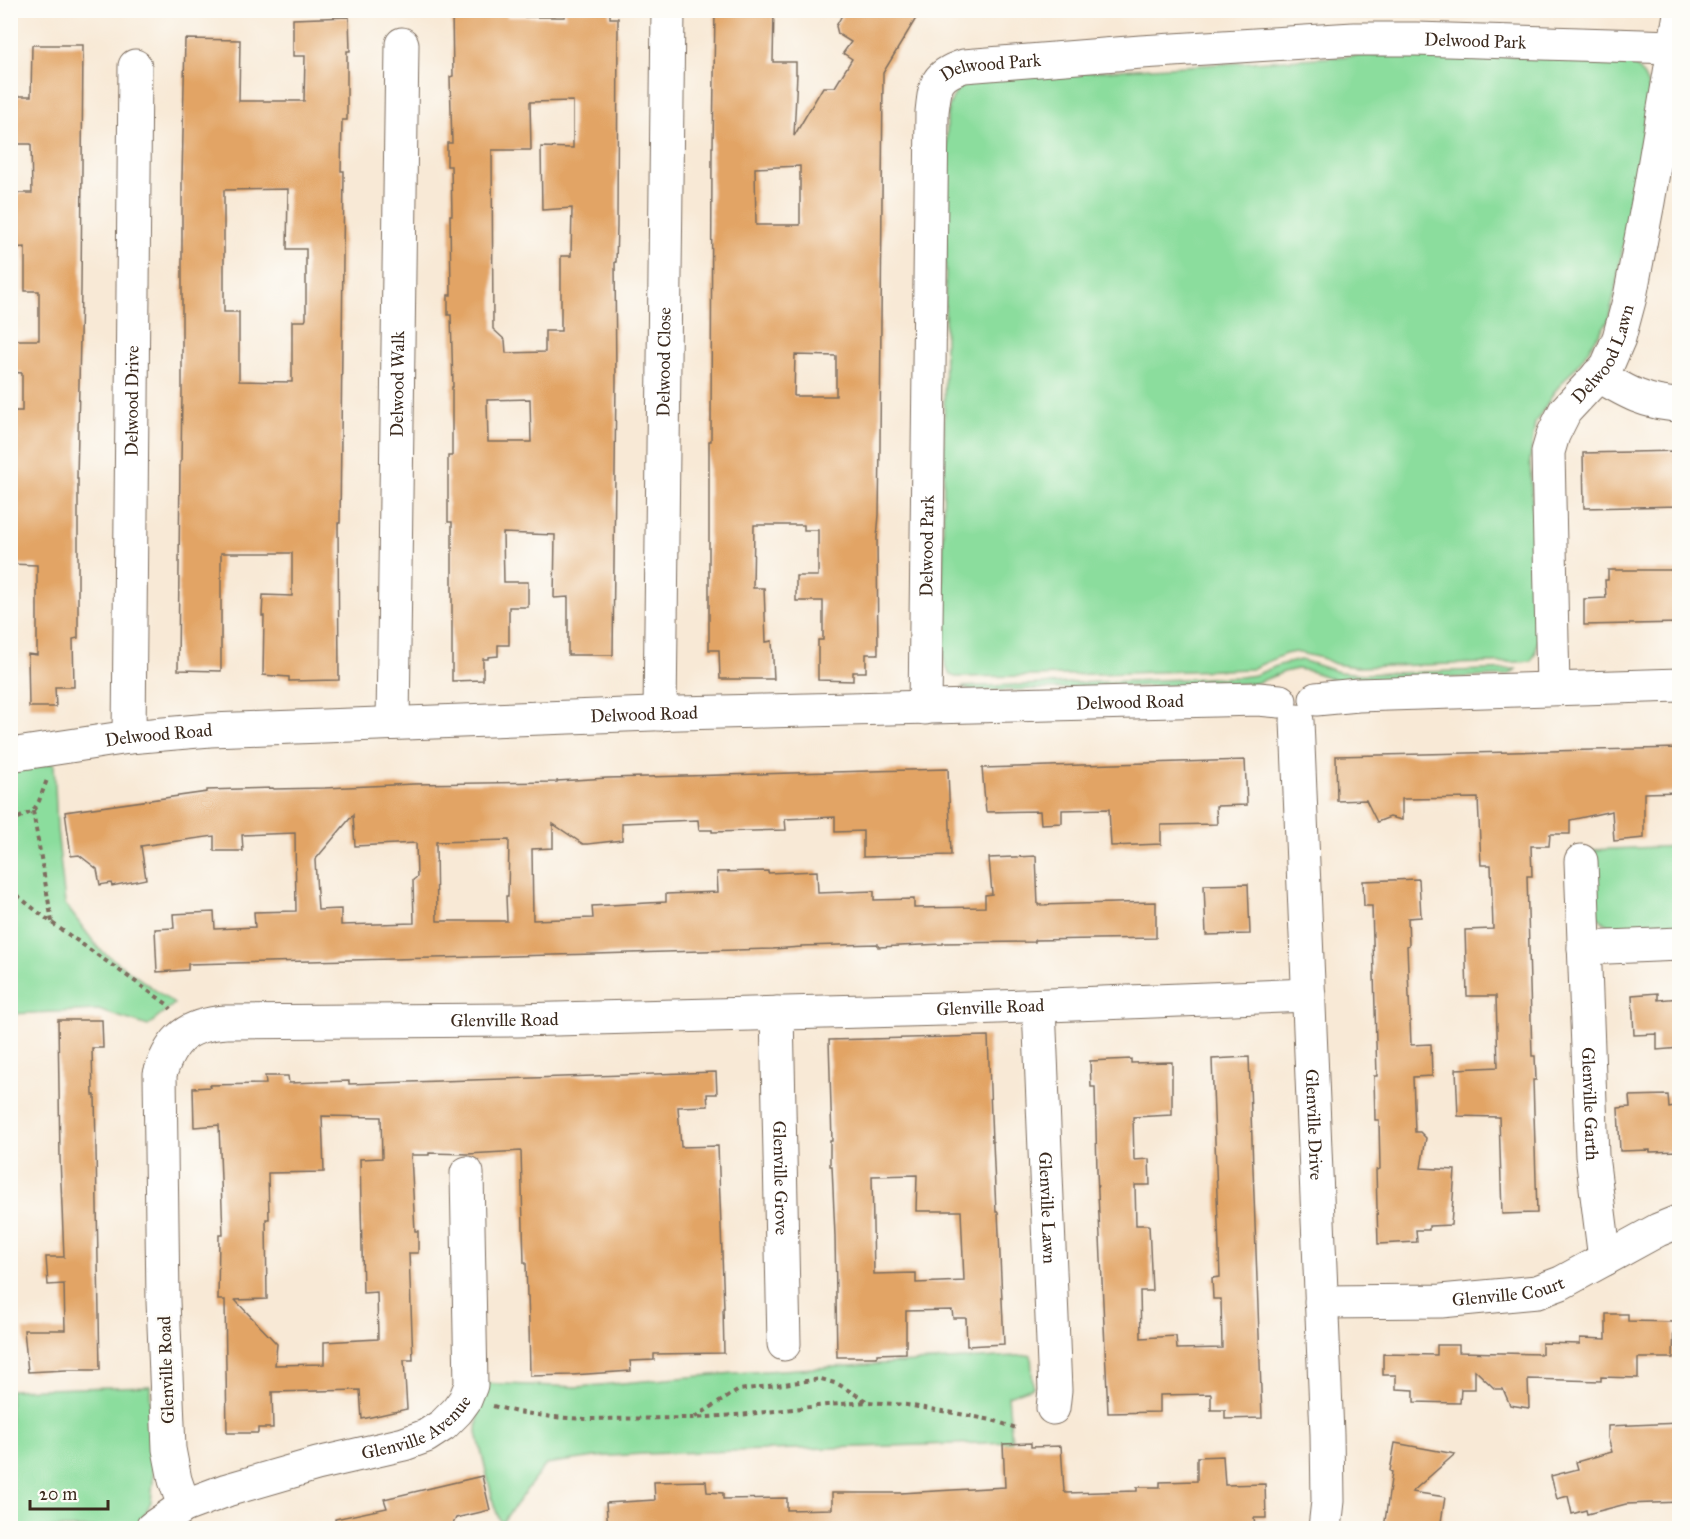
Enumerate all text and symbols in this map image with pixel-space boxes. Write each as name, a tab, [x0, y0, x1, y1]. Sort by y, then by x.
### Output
street label: Delwood Park	[1424, 28, 1527, 53]
street label: Delwood Park	[936, 49, 1042, 86]
street label: Delwood Lawn	[1567, 302, 1639, 408]
street label: Delwood Close	[652, 307, 676, 417]
street label: Delwood Walk	[386, 330, 409, 437]
street label: Delwood Drive	[121, 345, 144, 457]
street label: Delwood Park	[915, 494, 939, 597]
street label: Delwood Road	[1076, 690, 1184, 714]
street label: Delwood Road	[590, 702, 698, 727]
street label: Delwood Road	[103, 719, 213, 752]
street label: Glenville Road	[936, 994, 1045, 1020]
street label: Glenville Road	[450, 1008, 559, 1031]
street label: Glenville Garth	[1577, 1047, 1603, 1161]
street label: Glenville Drive	[1301, 1069, 1327, 1181]
street label: Glenville Grove	[768, 1120, 793, 1235]
street label: Glenville Lawn	[1034, 1151, 1061, 1265]
street label: Glenville Court	[1451, 1271, 1568, 1311]
street label: Glenville Road	[153, 1316, 179, 1424]
street label: Glenville Avenue	[359, 1391, 476, 1464]
scale bar	[30, 1473, 108, 1511]
text: 20 m	[39, 1483, 77, 1505]

